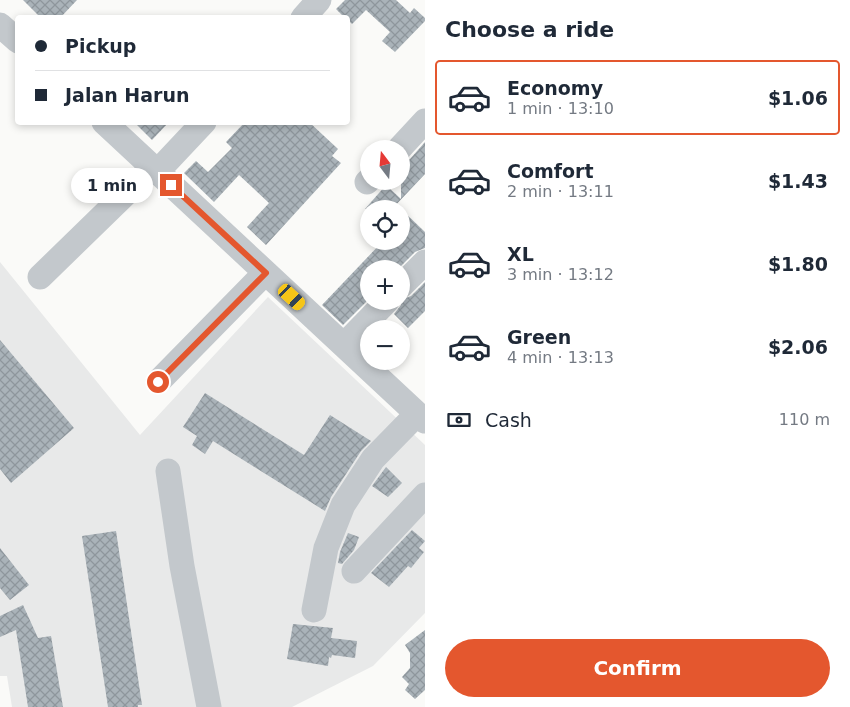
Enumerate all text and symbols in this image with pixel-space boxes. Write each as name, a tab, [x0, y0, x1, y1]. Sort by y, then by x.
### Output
text: Choose a ride	[445, 17, 614, 42]
text: Pickup	[65, 35, 136, 57]
icon: car	[447, 75, 492, 120]
text: Economy	[507, 77, 603, 99]
text: Jalan Harun	[65, 84, 190, 106]
text: $1.06	[768, 87, 828, 109]
text: 1 min · 13:10	[507, 99, 614, 118]
north arrow	[360, 140, 410, 190]
map controls	[360, 140, 410, 370]
icon: car	[447, 158, 492, 203]
text: Comfort	[507, 160, 594, 182]
callout: 1 min	[71, 168, 154, 202]
text: $1.43	[768, 170, 828, 192]
route end	[160, 174, 182, 196]
text: 1 min	[87, 176, 137, 195]
text: 2 min · 13:11	[507, 182, 614, 201]
button: locate	[360, 200, 410, 250]
icon: car	[447, 241, 492, 286]
text: XL	[507, 243, 534, 265]
text: $1.80	[768, 253, 828, 275]
button: +	[360, 260, 410, 310]
text: 3 min · 13:12	[507, 265, 614, 284]
car	[275, 281, 308, 313]
button: −	[360, 320, 410, 370]
icon: car	[447, 324, 492, 369]
text: Green	[507, 326, 571, 348]
text: $2.06	[768, 336, 828, 358]
text: 4 min · 13:13	[507, 348, 614, 367]
route start	[147, 371, 169, 393]
icon: cash	[445, 406, 473, 434]
text: Cash	[485, 409, 532, 431]
text: 110 m	[779, 410, 830, 429]
button: Confirm	[445, 639, 830, 697]

